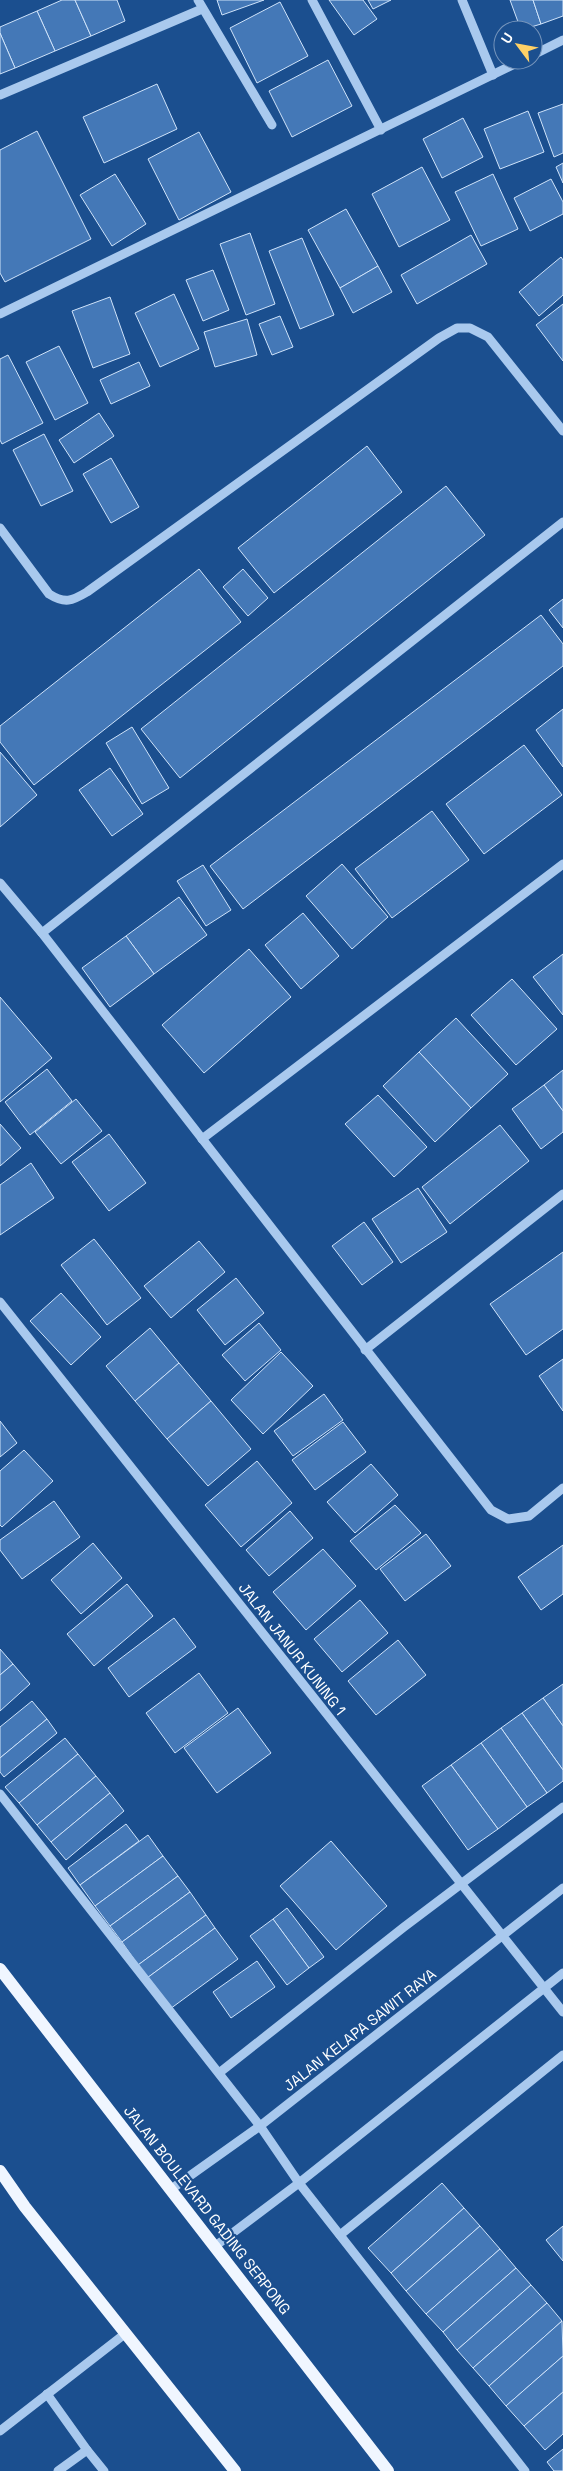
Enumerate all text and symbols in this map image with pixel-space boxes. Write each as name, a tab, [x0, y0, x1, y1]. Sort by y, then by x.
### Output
north arrow	[493, 20, 543, 70]
text: U	[497, 29, 517, 47]
street label: JALAN JANUR KUNING 1	[235, 1579, 350, 1719]
street label: JALAN KELAPA SAWIT RAYA	[280, 1964, 440, 2095]
street label: JALAN BOULEVARD GADING SERPONG	[120, 2101, 295, 2318]

